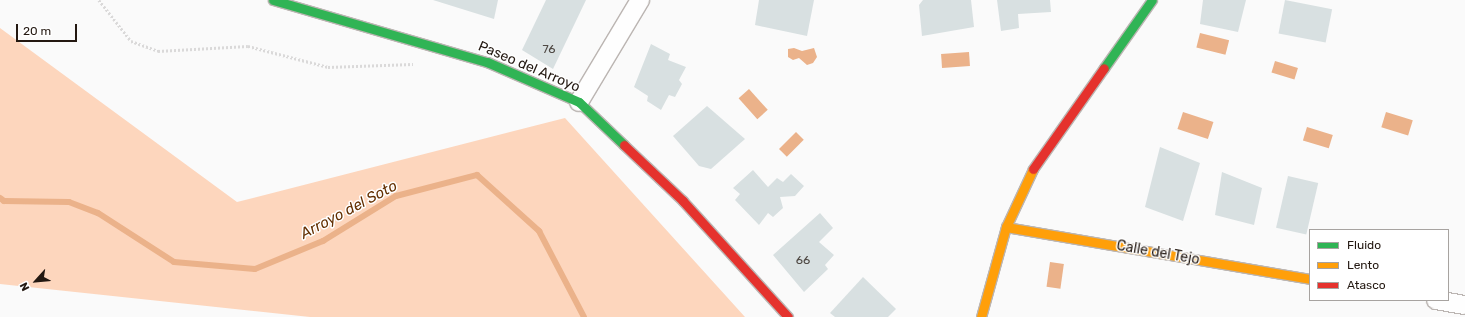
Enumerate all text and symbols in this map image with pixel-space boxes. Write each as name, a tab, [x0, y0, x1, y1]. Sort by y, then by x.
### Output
scale bar	[18, 16, 79, 42]
text: 20 m	[23, 24, 51, 38]
street label: Paseo del Arroyo	[475, 38, 583, 96]
house number: 76	[542, 43, 556, 57]
water label: Arroyo del Soto	[298, 177, 400, 243]
legend	[1309, 229, 1449, 301]
street label: Calle del Tejo	[1115, 237, 1201, 269]
text: Fluido	[1347, 238, 1381, 252]
house number: 66	[796, 254, 810, 268]
text: Lento	[1347, 258, 1379, 272]
north arrow	[16, 261, 56, 301]
text: Atasco	[1347, 278, 1386, 292]
text: N	[17, 280, 32, 293]

